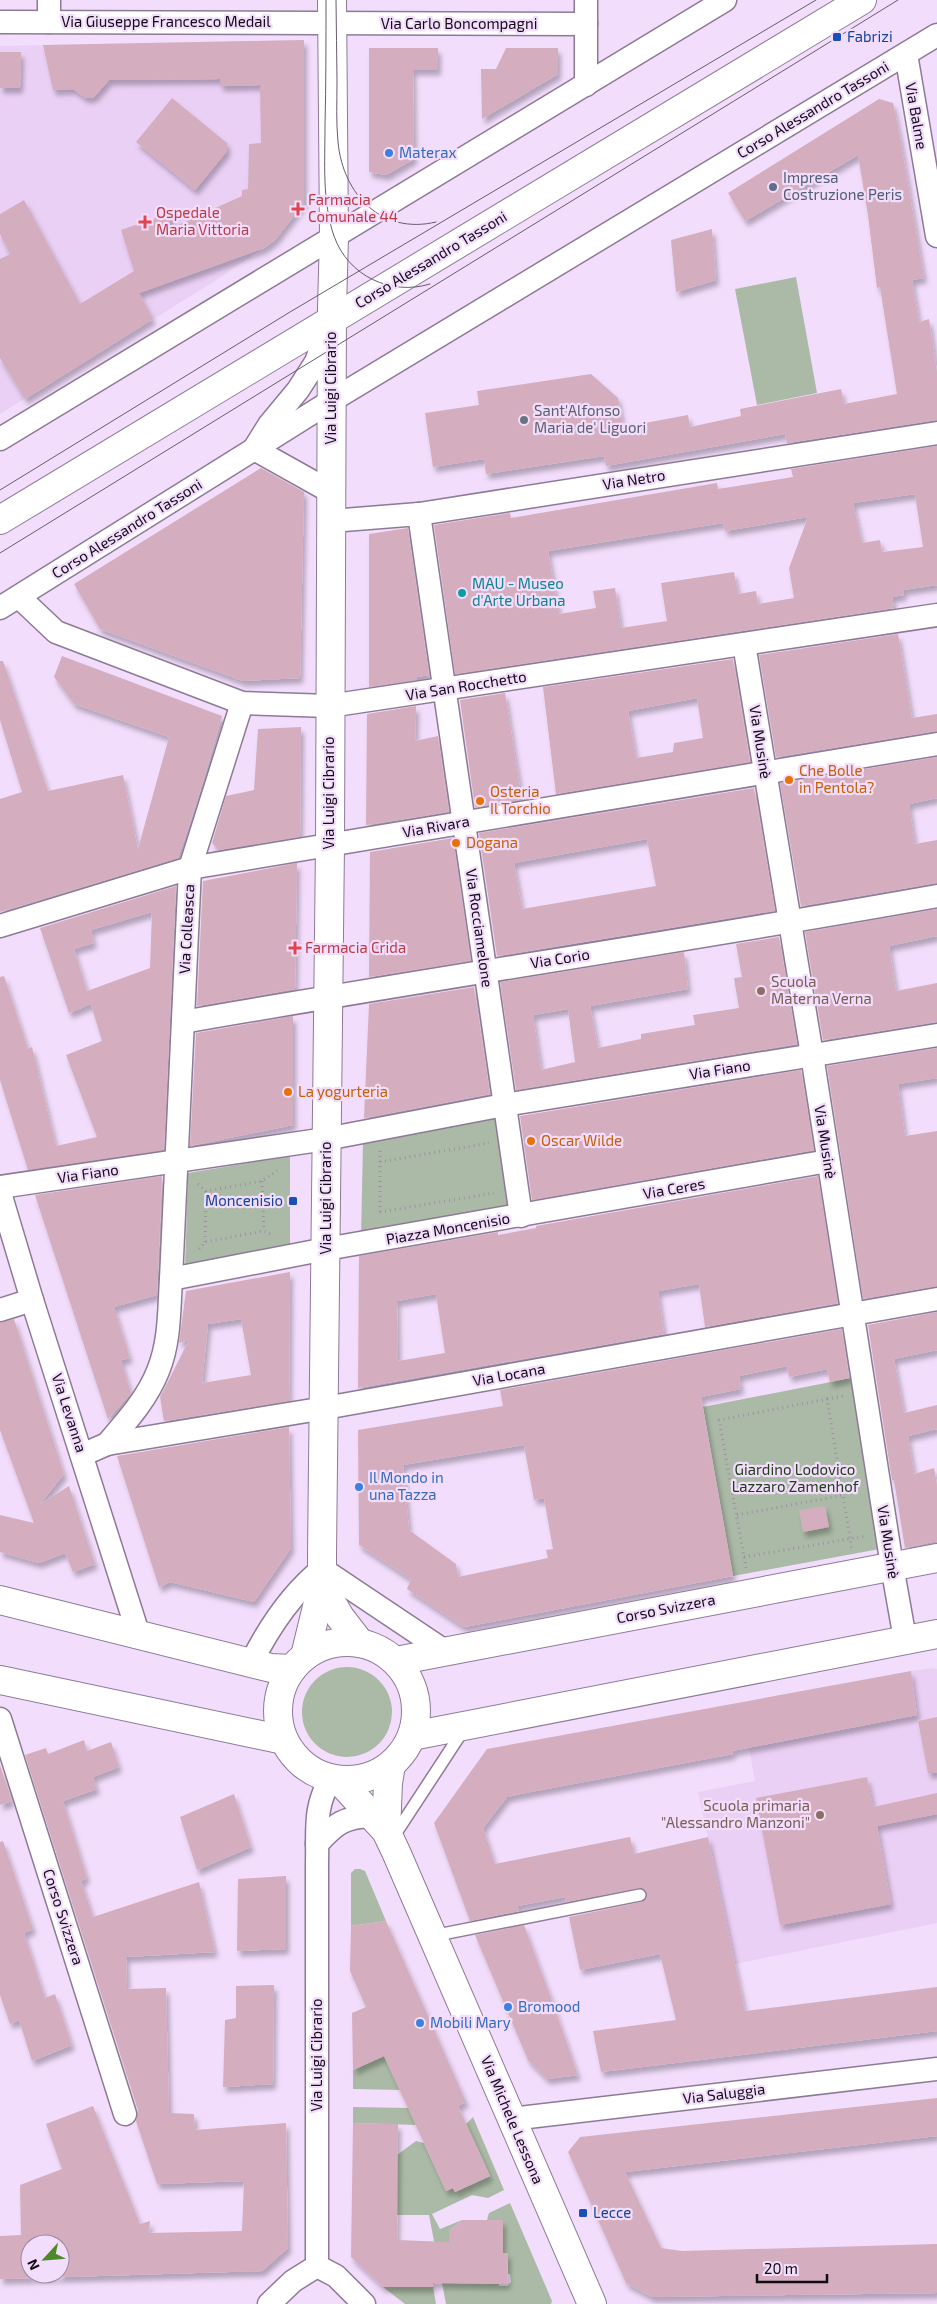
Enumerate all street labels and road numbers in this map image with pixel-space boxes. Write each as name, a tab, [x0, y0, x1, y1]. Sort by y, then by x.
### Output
street label: Via Giuseppe Francesco Medail	[61, 12, 271, 30]
street label: Via Carlo Boncompagni	[381, 14, 537, 32]
street label: Corso Alessandro Tassoni	[733, 57, 892, 162]
street label: Via Balme	[902, 81, 932, 151]
street label: Corso Alessandro Tassoni	[351, 207, 510, 312]
street label: Via Luigi Cibrario	[321, 331, 339, 445]
street label: Via Netro	[601, 465, 666, 493]
street label: Corso Alessandro Tassoni	[48, 474, 205, 582]
street label: Via San Rocchetto	[404, 667, 528, 703]
street label: Via Musinè	[746, 704, 776, 780]
street label: Via Luigi Cibrario	[319, 736, 337, 850]
street label: Via Rivara	[401, 811, 471, 841]
street label: Via Rocciamelone	[463, 867, 497, 988]
street label: Via Colleasca	[175, 884, 197, 974]
street label: Via Corio	[529, 944, 591, 972]
street label: Via Fiano	[688, 1055, 752, 1083]
street label: Via Musinè	[811, 1104, 841, 1180]
street label: Via Luigi Cibrario	[316, 1141, 334, 1255]
street label: Via Fiano	[56, 1160, 120, 1186]
street label: Via Ceres	[641, 1174, 706, 1202]
street label: Piazza Moncenisio	[384, 1208, 511, 1248]
street label: Via Locana	[471, 1359, 546, 1389]
street label: Via Levanna	[49, 1371, 91, 1454]
street label: Via Musinè	[874, 1504, 904, 1580]
street label: Corso Svizzera	[615, 1590, 717, 1626]
street label: Corso Svizzera	[40, 1866, 88, 1967]
street label: Via Luigi Cibrario	[307, 1998, 325, 2112]
street label: Via Michele Lessona	[478, 2053, 548, 2187]
street label: Via Saluggia	[682, 2079, 766, 2107]

